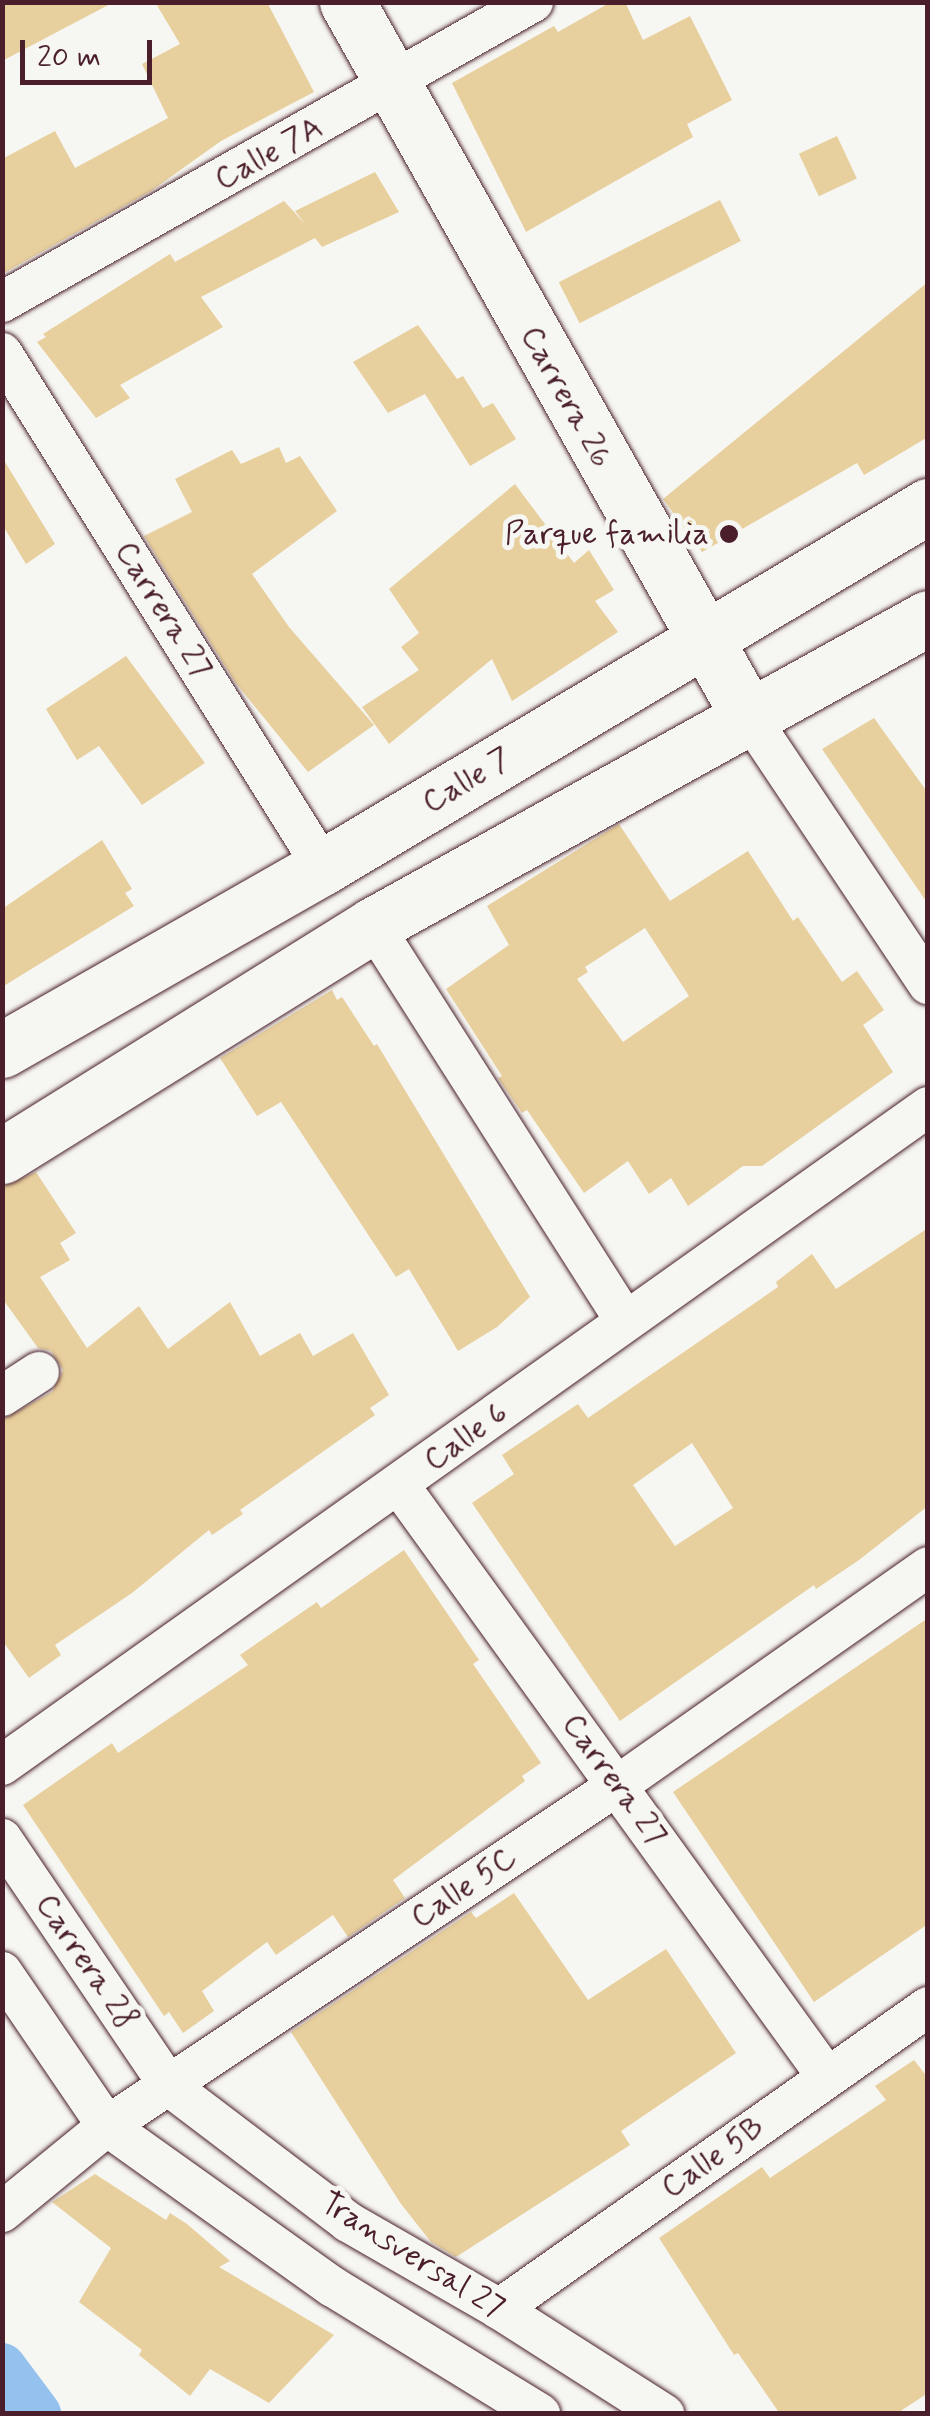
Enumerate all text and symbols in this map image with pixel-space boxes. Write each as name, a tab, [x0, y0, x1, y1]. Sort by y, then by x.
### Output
scale bar	[25, 20, 158, 82]
text: 20 m	[37, 38, 101, 77]
street label: Calle 7A	[208, 109, 330, 199]
street label: Carrera 26	[511, 320, 621, 474]
place label: Parque familia	[505, 515, 709, 553]
marker: Parque familia	[718, 523, 740, 545]
street label: Carrera 27	[106, 535, 220, 685]
street label: Calle 7	[416, 740, 518, 822]
street label: Calle 6	[417, 1394, 515, 1480]
street label: Carrera 27	[553, 1706, 675, 1854]
street label: Calle 5C	[404, 1839, 524, 1937]
street label: Carrera 28	[27, 1887, 145, 2037]
street label: Calle 5B	[654, 2109, 772, 2207]
street label: Transversal 27	[313, 2184, 511, 2328]

